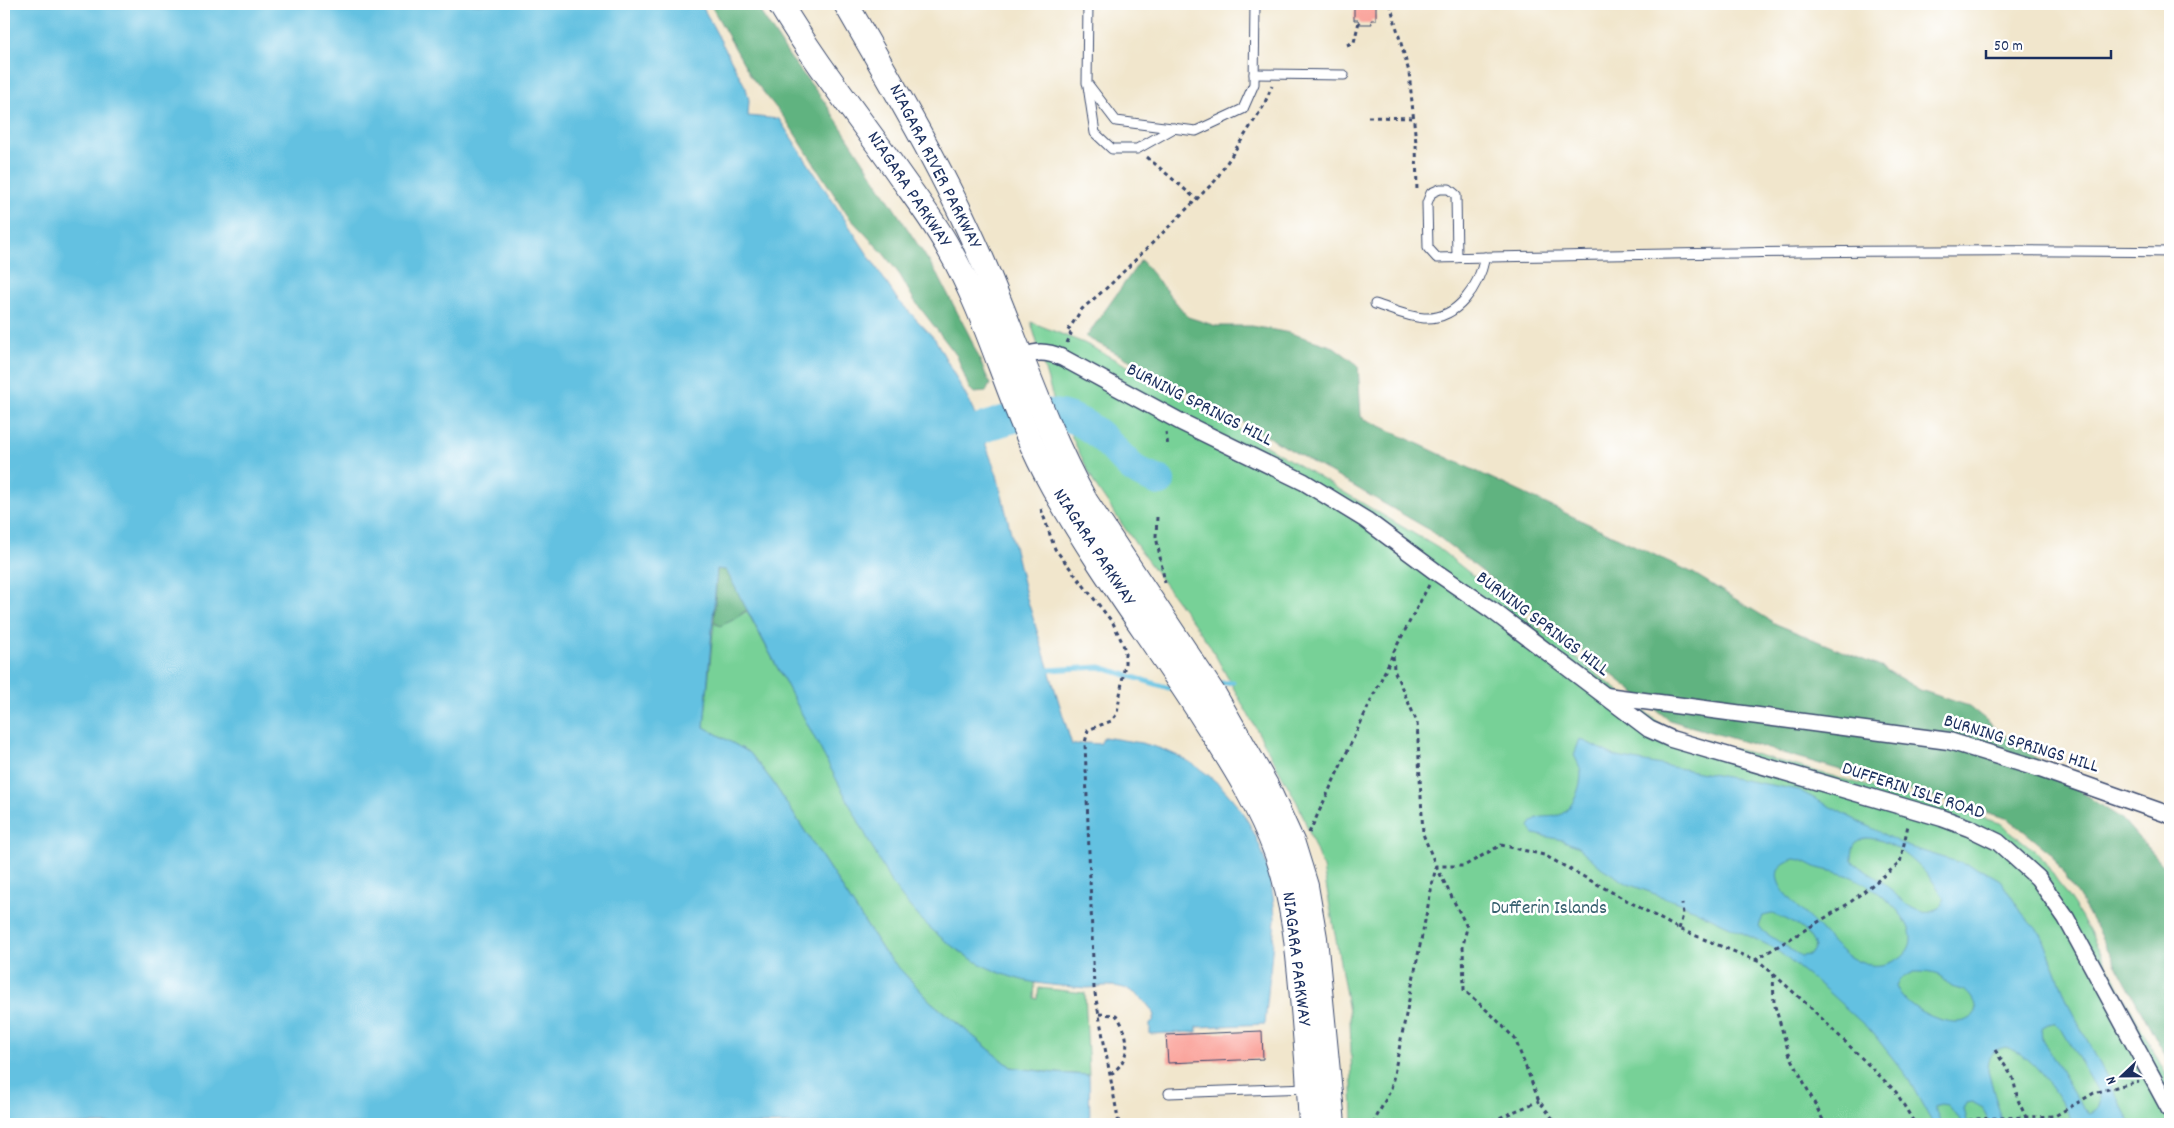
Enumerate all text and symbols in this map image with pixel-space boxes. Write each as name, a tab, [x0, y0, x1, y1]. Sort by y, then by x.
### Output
scale bar	[1986, 28, 2112, 60]
text: 50 m	[1994, 36, 2023, 58]
street label: NIAGARA RIVER PARKWAY	[881, 80, 988, 255]
street label: NIAGARA PARKWAY	[859, 127, 957, 254]
street label: BURNING SPRINGS HILL	[1121, 357, 1277, 455]
street label: NIAGARA PARKWAY	[1045, 484, 1142, 613]
street label: BURNING SPRINGS HILL	[1470, 566, 1615, 684]
street label: BURNING SPRINGS HILL	[1940, 709, 2102, 782]
street label: DUFFERIN ISLE ROAD	[1838, 756, 1988, 828]
street label: NIAGARA PARKWAY	[1273, 890, 1317, 1029]
park label: Dufferin Islands	[1491, 896, 1607, 923]
north arrow	[2096, 1050, 2146, 1100]
text: N	[2101, 1073, 2122, 1087]

